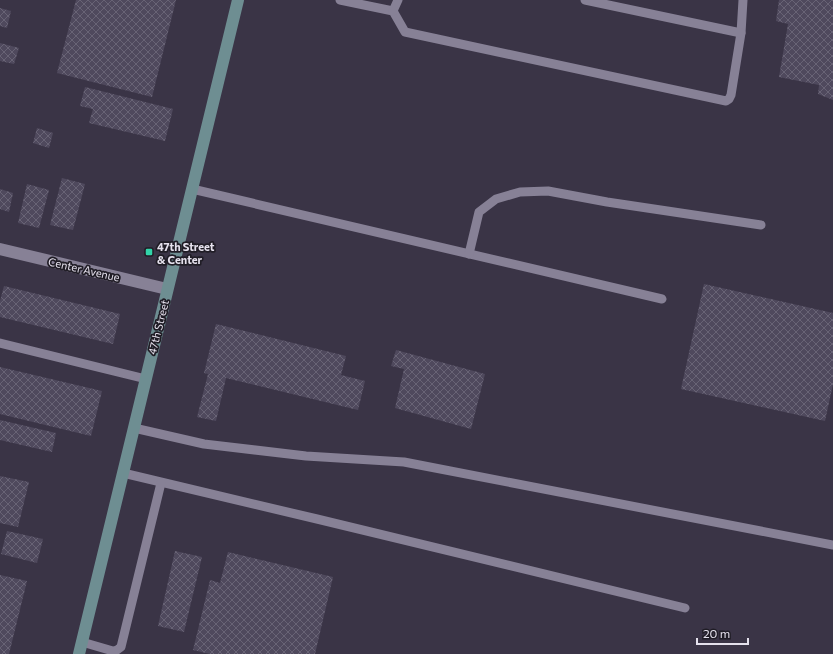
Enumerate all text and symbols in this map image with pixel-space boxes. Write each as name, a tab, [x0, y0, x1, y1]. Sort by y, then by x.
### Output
place label: 47th Street & Center	[157, 240, 215, 266]
marker: 47th Street & Center	[144, 247, 154, 257]
street label: Center Avenue	[47, 254, 121, 284]
street label: 47th Street	[145, 298, 171, 356]
scale bar	[697, 620, 748, 646]
text: 20 m	[703, 626, 730, 640]

